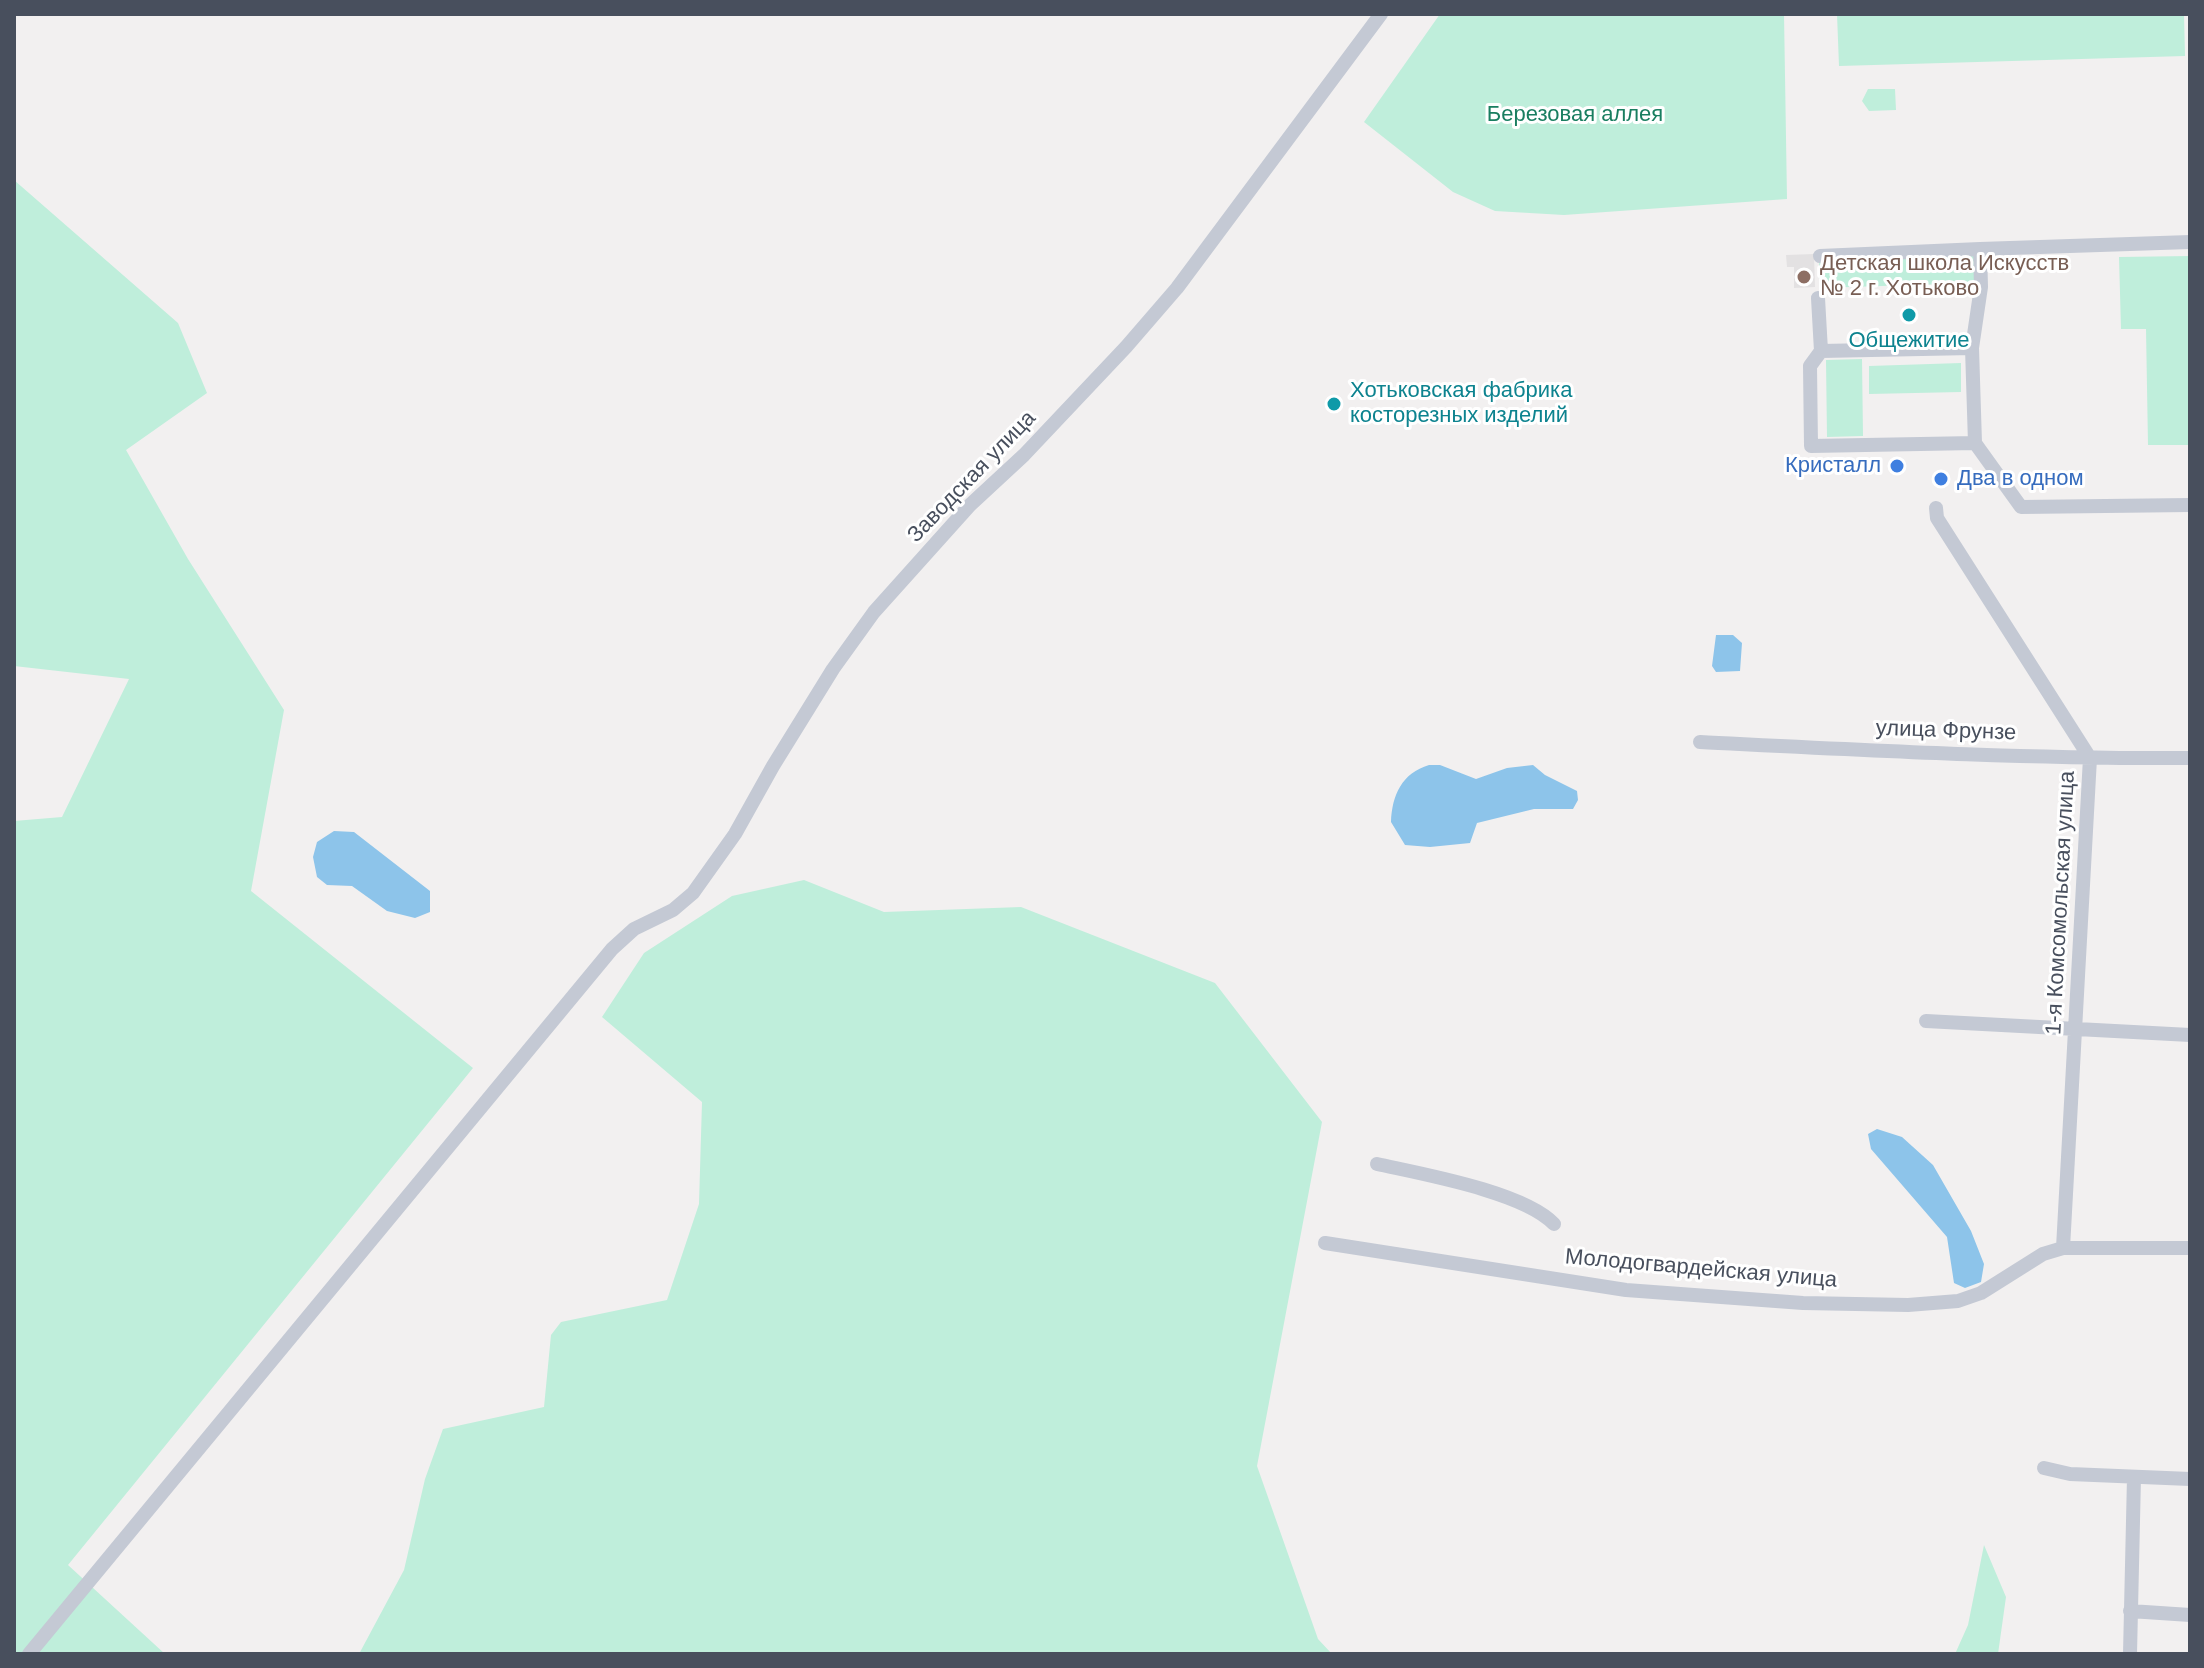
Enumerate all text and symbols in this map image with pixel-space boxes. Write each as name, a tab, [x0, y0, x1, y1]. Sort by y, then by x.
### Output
park label: Березовая аллея	[1487, 102, 1663, 128]
place label: Детская школа Искусств № 2 г. Хотьково	[1820, 251, 2069, 302]
marker: Детская школа Искусств № 2 г. Хотьково	[1795, 268, 1813, 286]
marker: Общежитие	[1900, 306, 1918, 324]
place label: Общежитие	[1848, 328, 1970, 354]
place label: Хотьковская фабрика косторезных изделий	[1350, 378, 1572, 430]
marker: Хотьковская фабрика косторезных изделий	[1325, 395, 1343, 413]
street label: Заводская улица	[902, 405, 1042, 549]
place label: Кристалл	[1785, 453, 1881, 479]
marker: Кристалл	[1888, 457, 1906, 475]
place label: Два в одном	[1957, 466, 2084, 492]
marker: Два в одном	[1932, 470, 1950, 488]
street label: улица Фрунзе	[1875, 715, 2017, 747]
street label: 1-я Комсомольская улица	[2041, 770, 2081, 1036]
street label: Молодогвардейская улица	[1564, 1244, 1838, 1294]

